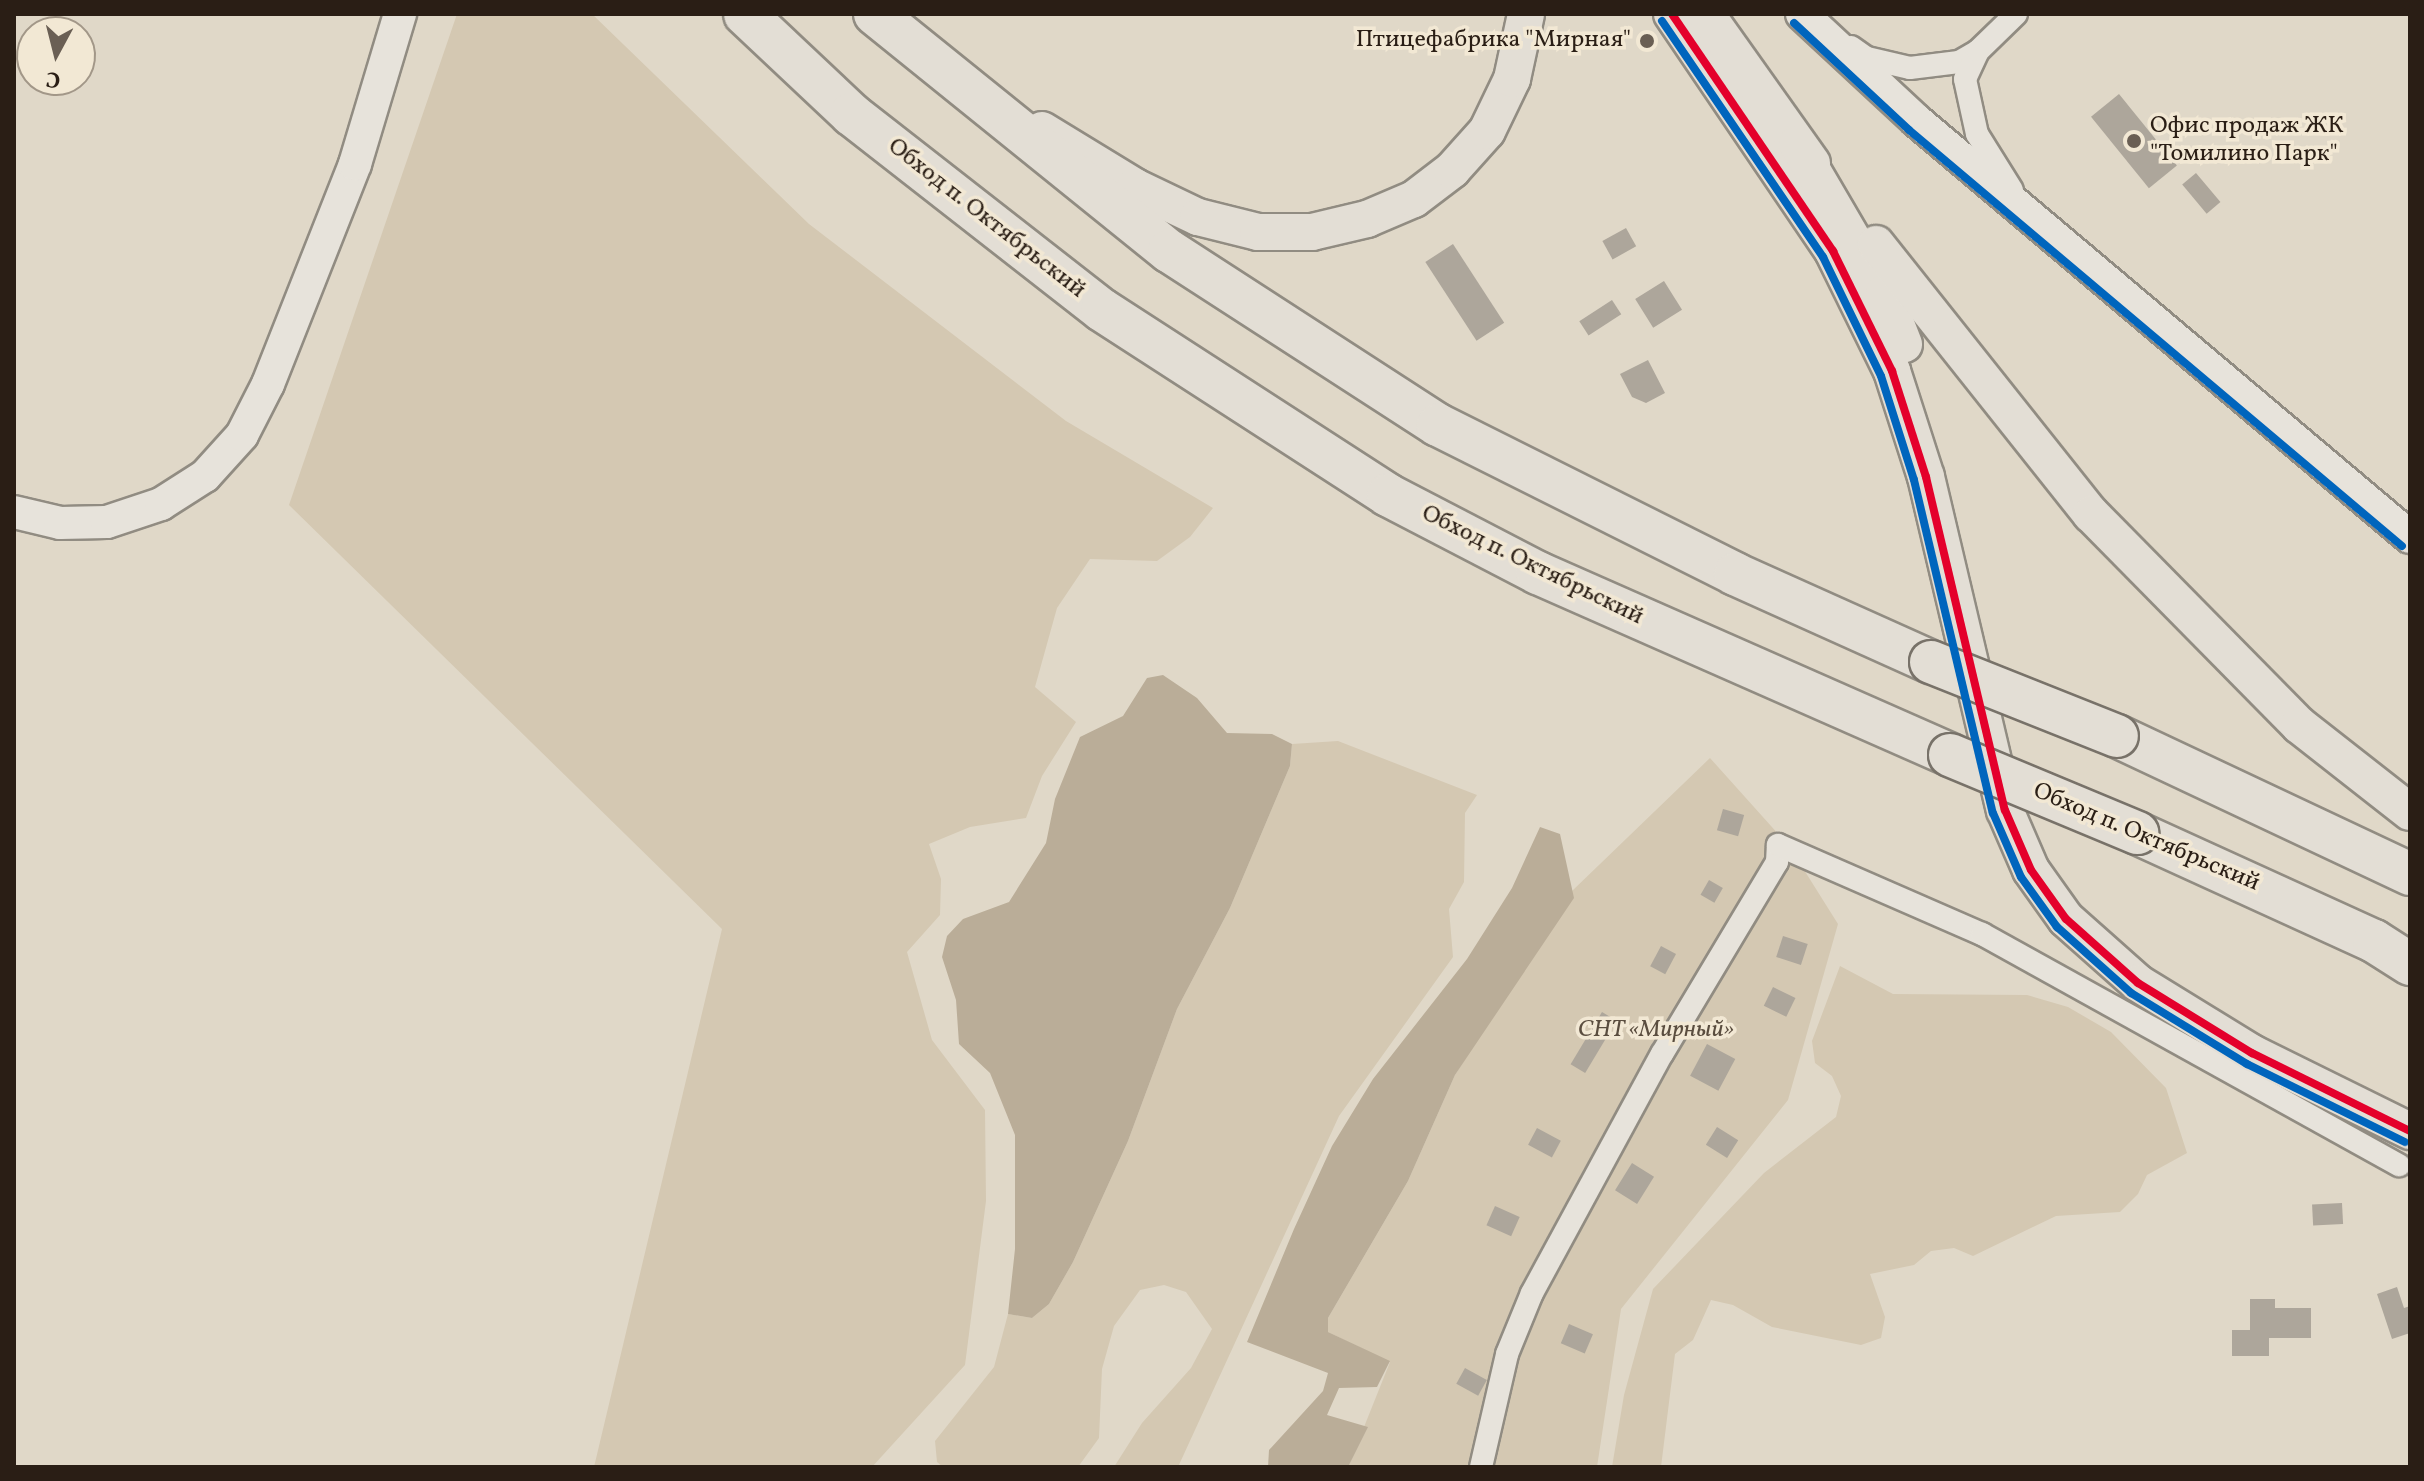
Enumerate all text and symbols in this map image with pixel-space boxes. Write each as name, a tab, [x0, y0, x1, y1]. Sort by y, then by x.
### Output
north arrow	[16, 16, 96, 96]
place label: Птицефабрика "Мирная"	[1356, 27, 1631, 55]
marker: Птицефабрика "Мирная"	[1638, 32, 1656, 50]
text: С	[44, 62, 62, 95]
place label: Офис продаж ЖК "Томилино Парк"	[2150, 113, 2344, 169]
marker: Офис продаж ЖК "Томилино Парк"	[2125, 132, 2143, 150]
street label: Обход п. Октябрьский	[881, 133, 1091, 305]
street label: Обход п. Октябрьский	[1416, 500, 1648, 632]
street label: Обход п. Октябрьский	[2028, 777, 2264, 899]
park label: СНТ «Мирный»	[1578, 1017, 1734, 1045]

